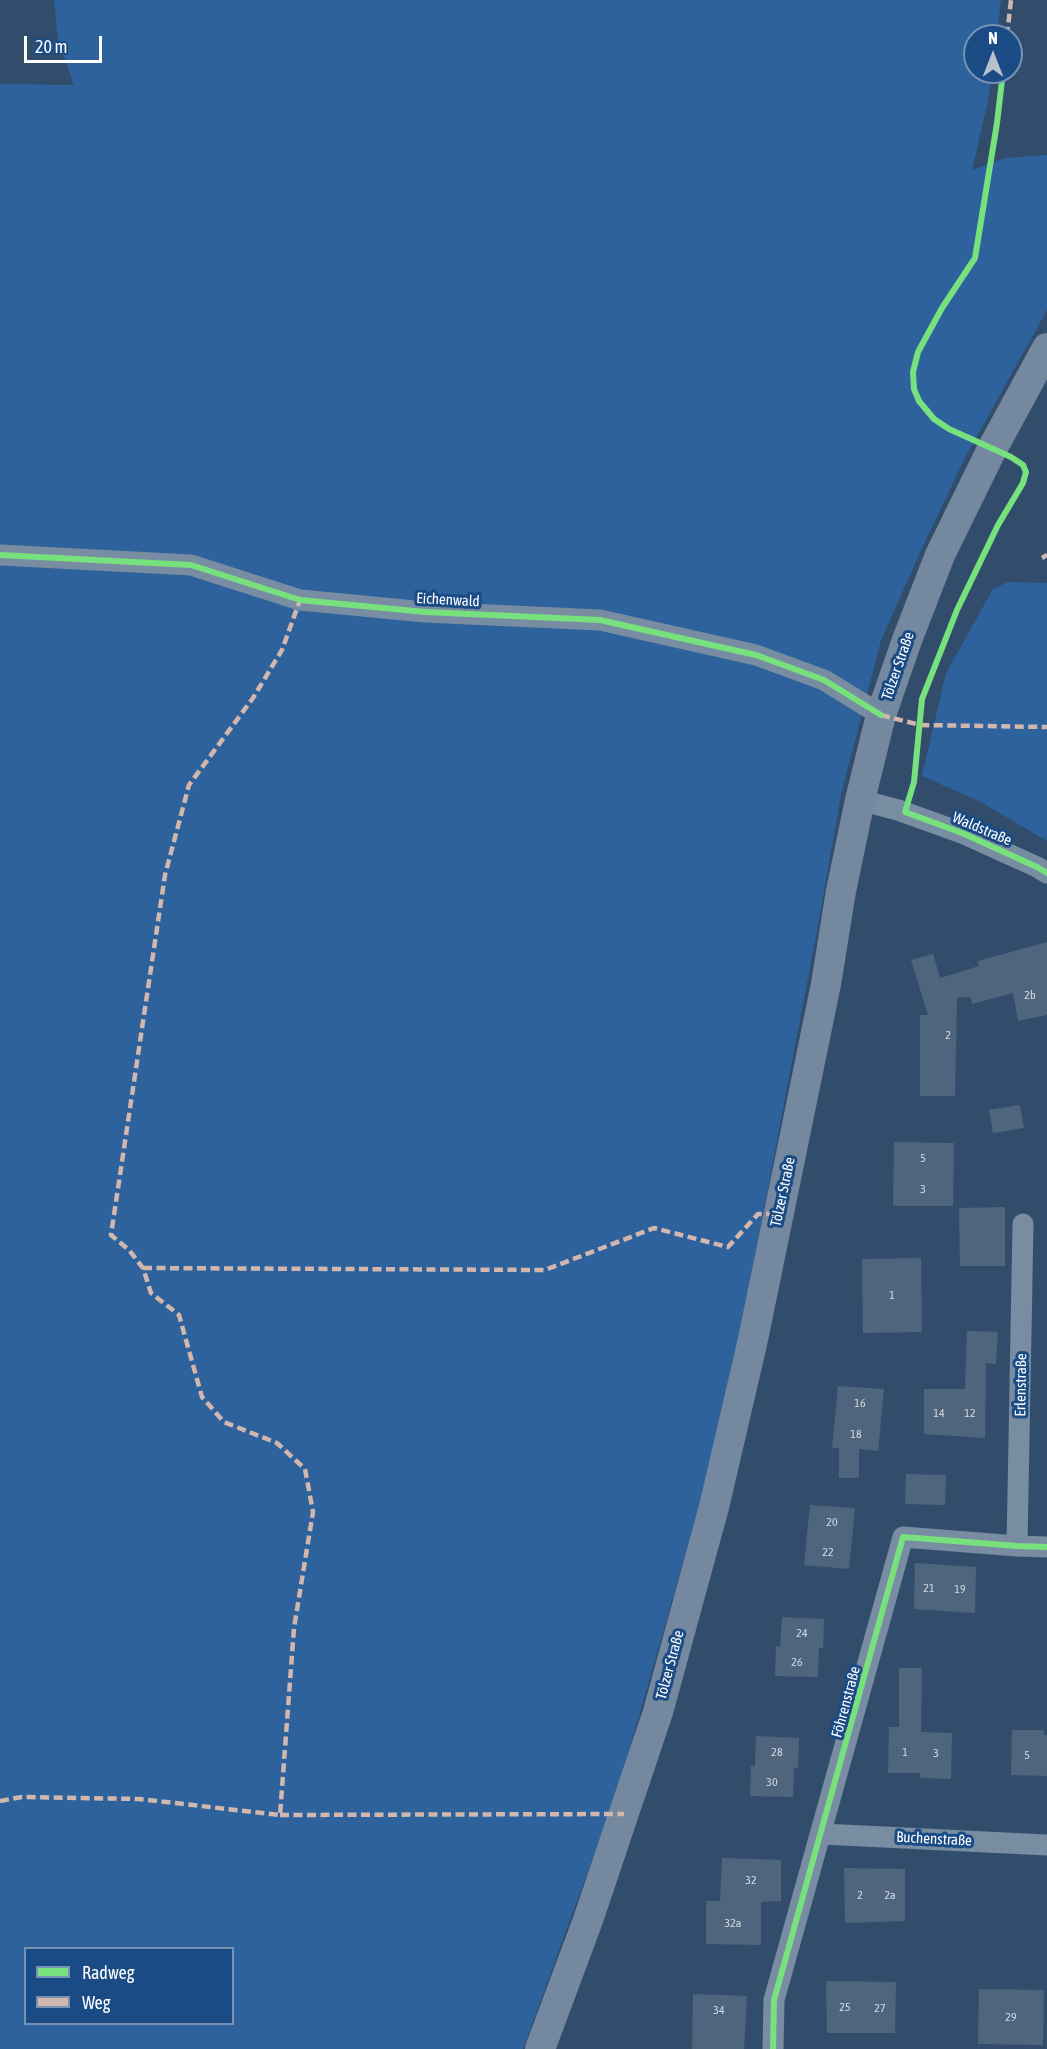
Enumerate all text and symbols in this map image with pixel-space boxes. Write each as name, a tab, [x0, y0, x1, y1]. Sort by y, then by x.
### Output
scale bar	[27, 24, 105, 62]
north arrow	[963, 24, 1023, 84]
text: N	[988, 29, 998, 47]
text: 20 m	[35, 36, 67, 57]
street label: Eichenwald	[416, 589, 480, 611]
street label: Tölzer Straße	[878, 630, 918, 702]
street label: Waldstraße	[950, 808, 1014, 850]
house number: 2b	[1024, 988, 1036, 1002]
house number: 2	[945, 1028, 951, 1042]
house number: 5	[920, 1151, 926, 1165]
street label: Tölzer Straße	[767, 1155, 799, 1229]
house number: 3	[920, 1182, 926, 1196]
house number: 1	[889, 1288, 895, 1302]
street label: Erlenstraße	[1011, 1353, 1031, 1417]
house number: 16	[854, 1396, 866, 1410]
house number: 14	[933, 1406, 945, 1420]
house number: 12	[964, 1406, 976, 1420]
house number: 18	[850, 1427, 862, 1441]
house number: 20	[826, 1515, 838, 1529]
house number: 22	[822, 1545, 834, 1559]
house number: 21	[923, 1581, 935, 1595]
house number: 19	[954, 1582, 966, 1596]
house number: 24	[796, 1626, 808, 1640]
street label: Tölzer Straße	[652, 1628, 688, 1702]
house number: 26	[791, 1655, 803, 1669]
street label: Föhrenstraße	[828, 1664, 864, 1740]
house number: 28	[771, 1745, 783, 1759]
house number: 1	[902, 1745, 908, 1759]
house number: 3	[933, 1746, 939, 1760]
house number: 5	[1024, 1748, 1030, 1762]
house number: 30	[766, 1775, 778, 1789]
street label: Buchenstraße	[896, 1828, 972, 1850]
house number: 32	[745, 1873, 757, 1887]
house number: 2	[857, 1888, 863, 1902]
house number: 2a	[884, 1888, 896, 1902]
house number: 32a	[725, 1916, 741, 1930]
legend	[24, 1947, 234, 2025]
text: Radweg	[82, 1962, 134, 1983]
text: Weg	[82, 1992, 110, 2013]
house number: 25	[839, 2000, 851, 2014]
house number: 27	[874, 2001, 886, 2015]
house number: 34	[713, 2003, 725, 2017]
house number: 29	[1005, 2010, 1017, 2024]

